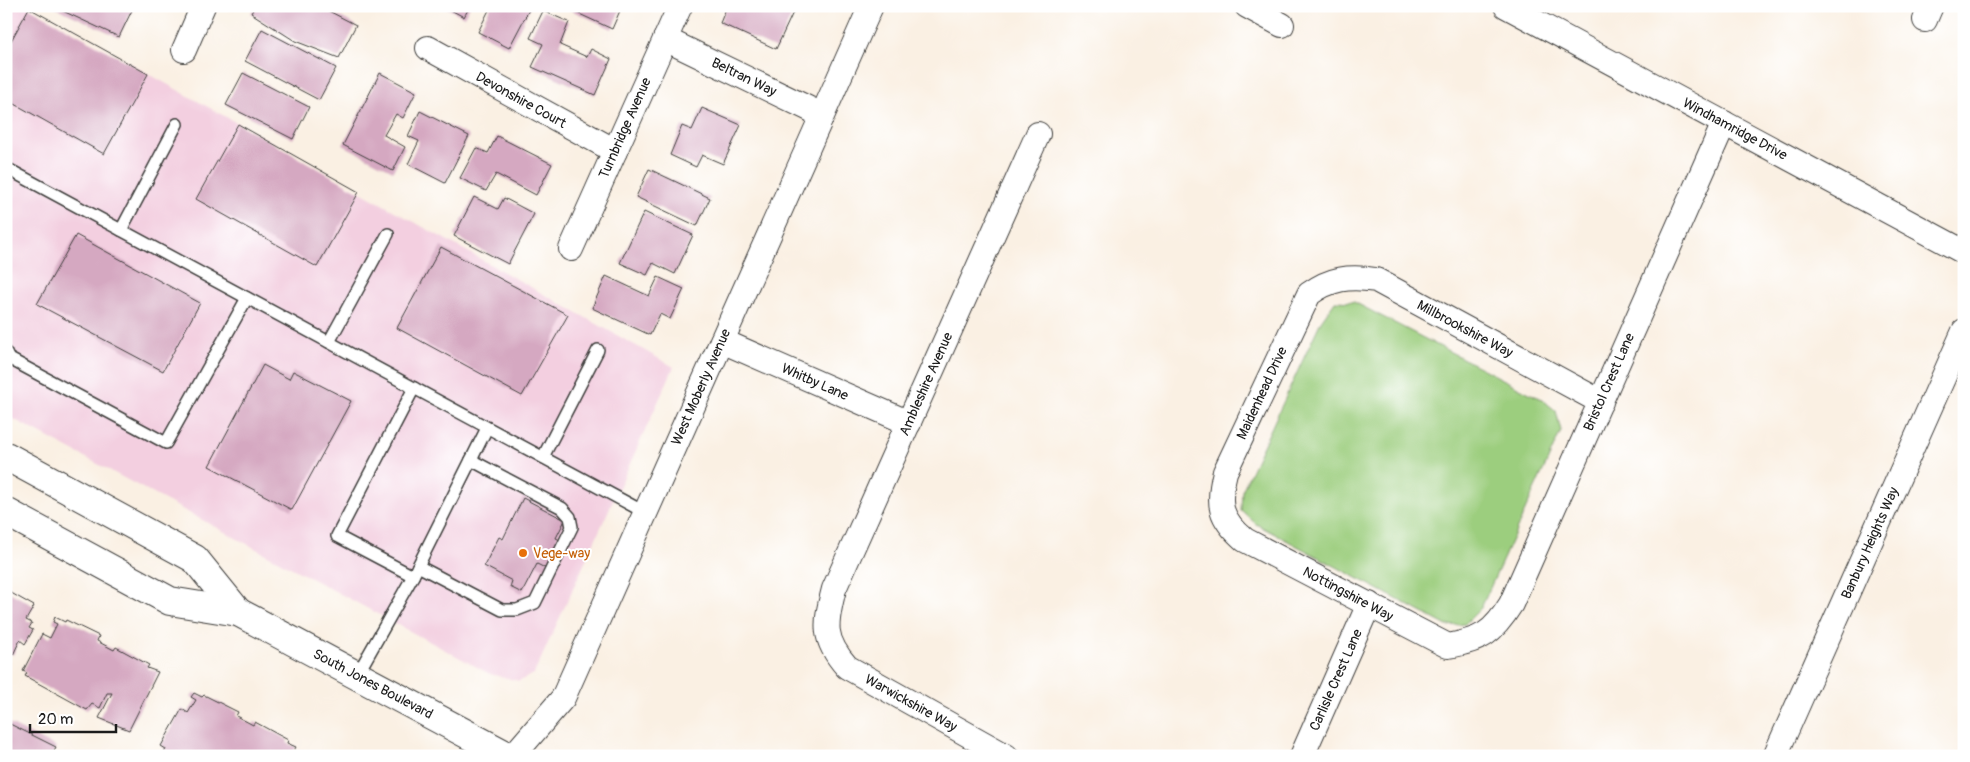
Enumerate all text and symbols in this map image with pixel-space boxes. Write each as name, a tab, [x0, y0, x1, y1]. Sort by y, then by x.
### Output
street label: Beltran Way	[709, 54, 779, 100]
street label: Devonshire Court	[473, 68, 570, 132]
street label: Turnbridge Avenue	[595, 75, 655, 181]
street label: Windhamridge Drive	[1680, 94, 1790, 164]
street label: Millbrookshire Way	[1414, 297, 1516, 361]
street label: West Moberly Avenue	[668, 326, 734, 448]
street label: Ambleshire Avenue	[896, 330, 956, 438]
street label: Bristol Crest Lane	[1580, 330, 1638, 434]
street label: Maidenhead Drive	[1233, 344, 1291, 442]
street label: Whitby Lane	[779, 360, 851, 404]
street label: Banbury Heights Way	[1838, 484, 1902, 602]
place label: Vege-way	[533, 545, 590, 562]
marker: Vege-way	[517, 547, 529, 559]
street label: Nottingshire Way	[1300, 563, 1396, 625]
street label: Carlisle Crest Lane	[1306, 626, 1366, 733]
street label: South Jones Boulevard	[310, 645, 436, 723]
street label: Warwickshire Way	[862, 671, 960, 735]
scale bar	[30, 702, 116, 734]
text: 20 m	[38, 710, 73, 729]

